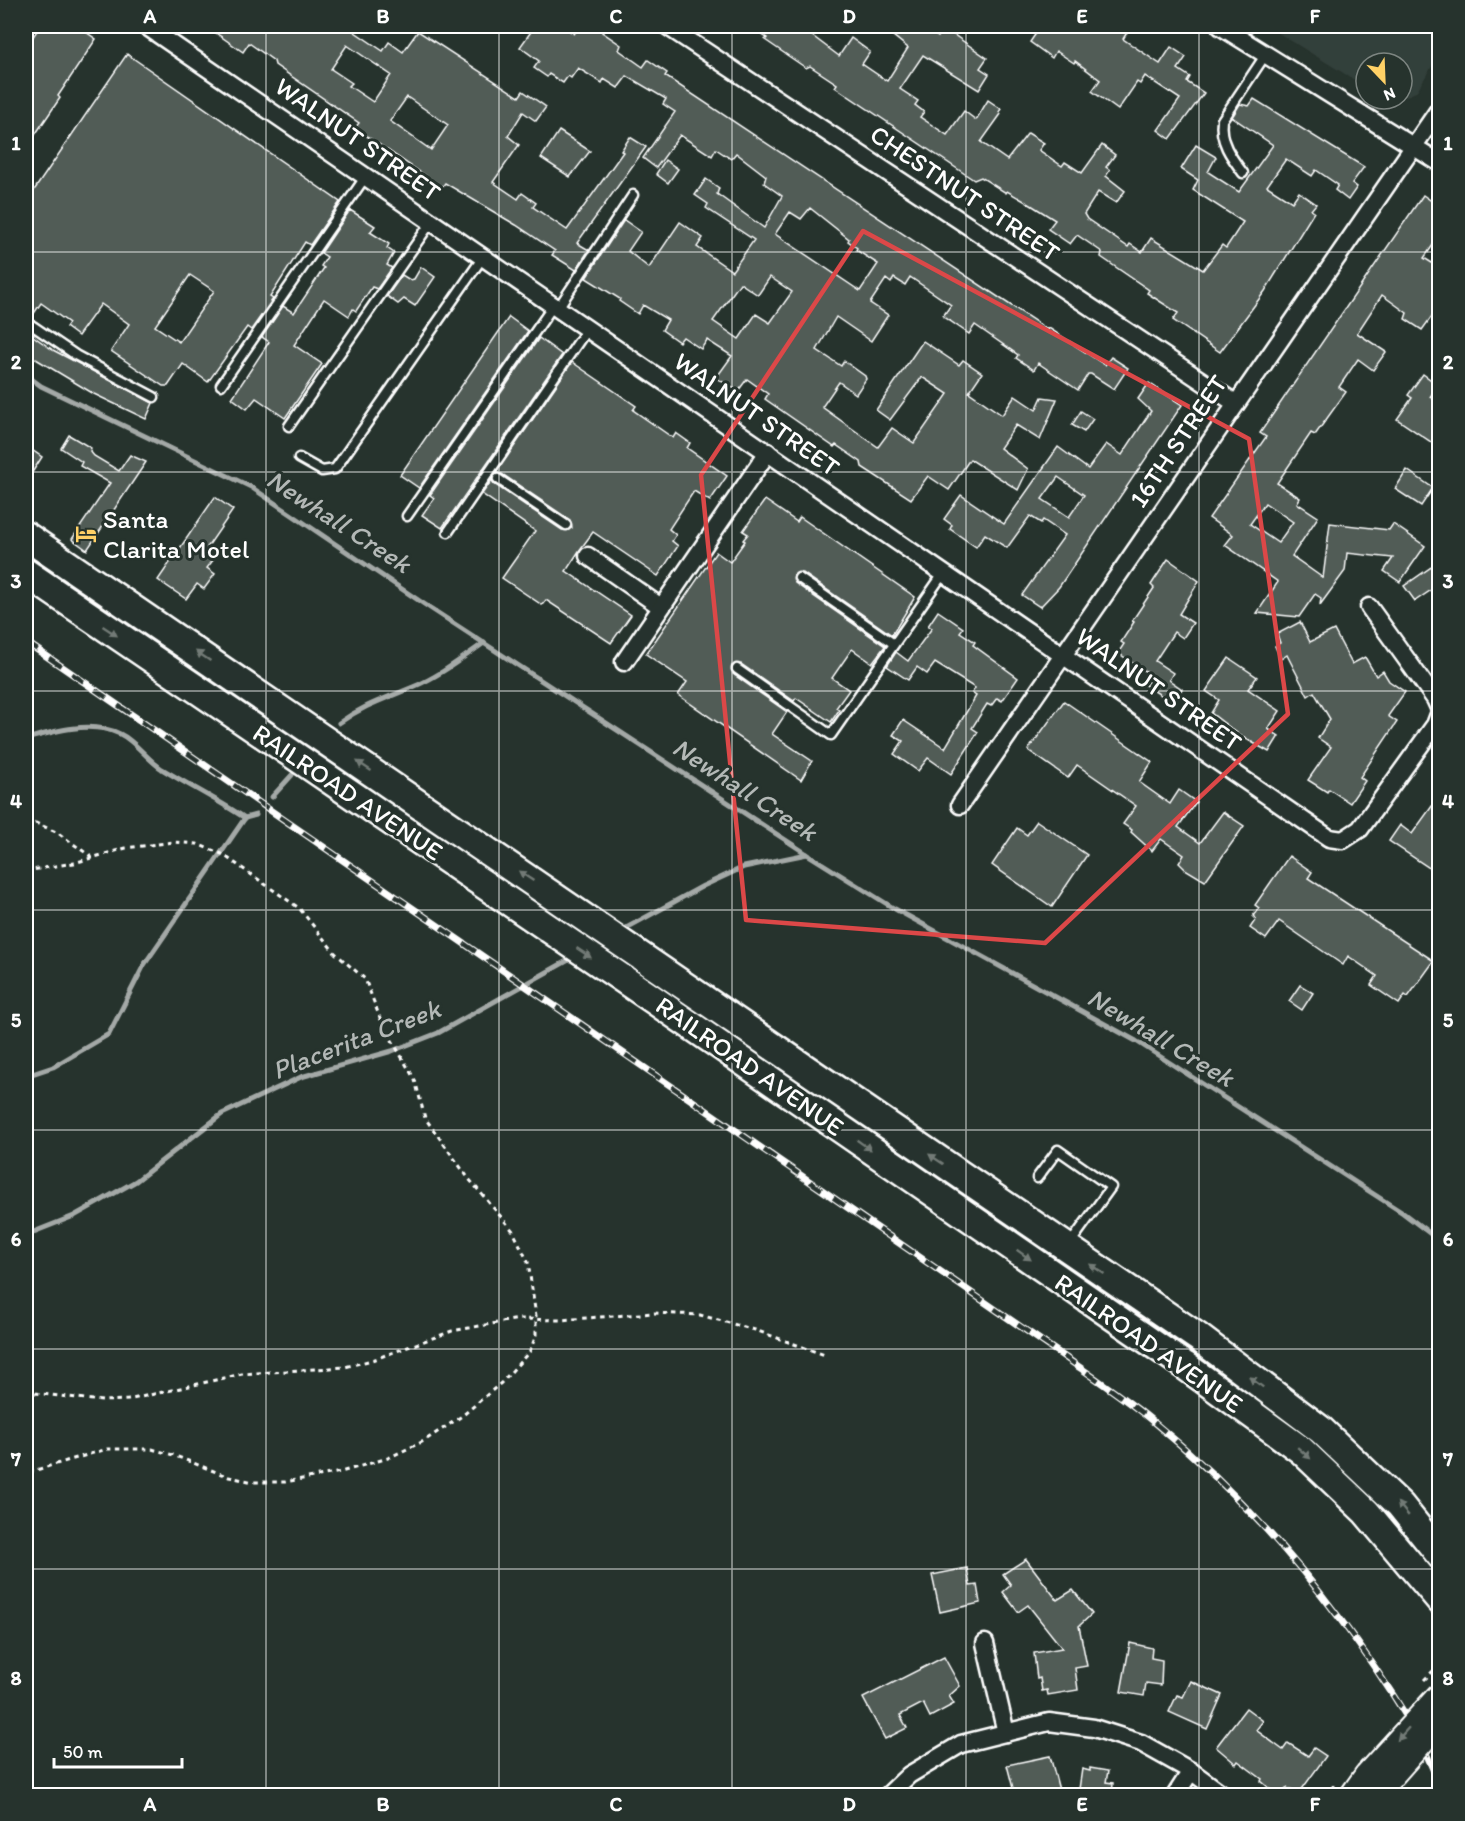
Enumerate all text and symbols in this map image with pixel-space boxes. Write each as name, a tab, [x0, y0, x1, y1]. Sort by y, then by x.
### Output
text: A	[143, 4, 157, 28]
text: B	[377, 4, 390, 28]
text: C	[610, 4, 623, 28]
text: D	[842, 4, 856, 28]
text: E	[1076, 4, 1088, 28]
text: F	[1310, 4, 1321, 28]
north arrow	[1354, 51, 1414, 111]
street label: WALNUT STREET	[269, 70, 447, 208]
text: N	[1381, 83, 1398, 105]
street label: CHESTNUT STREET	[864, 118, 1066, 269]
text: 1	[11, 131, 21, 155]
text: 1	[1443, 131, 1453, 155]
street label: WALNUT STREET	[668, 345, 846, 483]
text: 2	[11, 350, 22, 374]
text: 2	[1443, 350, 1454, 374]
street label: 16TH STREET	[1122, 368, 1234, 513]
water label: Newhall Creek	[261, 462, 419, 581]
place label: Santa Clarita Motel	[103, 503, 249, 565]
hotel icon: Santa Clarita Motel	[74, 522, 98, 546]
text: 3	[11, 569, 22, 593]
text: 3	[1443, 569, 1454, 593]
street label: WALNUT STREET	[1070, 620, 1248, 758]
one-way arrow	[102, 625, 118, 637]
one-way arrow	[196, 650, 212, 662]
street label: RAILROAD AVENUE	[247, 717, 449, 867]
water label: Newhall Creek	[667, 730, 825, 849]
one-way arrow	[357, 760, 373, 772]
text: 4	[10, 789, 22, 813]
text: 4	[1442, 789, 1454, 813]
one-way arrow	[518, 870, 534, 882]
one-way arrow	[576, 947, 592, 959]
water label: Newhall Creek	[1082, 980, 1242, 1095]
street label: RAILROAD AVENUE	[650, 989, 850, 1143]
water label: Placerita Creek	[267, 991, 447, 1086]
text: 5	[11, 1008, 22, 1032]
text: 5	[1443, 1008, 1454, 1032]
one-way arrow	[855, 1139, 871, 1151]
one-way arrow	[929, 1153, 945, 1165]
text: 6	[11, 1227, 22, 1251]
text: 6	[1443, 1227, 1454, 1251]
one-way arrow	[1016, 1250, 1033, 1261]
one-way arrow	[1090, 1263, 1106, 1275]
street label: RAILROAD AVENUE	[1049, 1266, 1249, 1420]
one-way arrow	[1249, 1376, 1264, 1388]
one-way arrow	[1296, 1446, 1311, 1459]
text: 7	[10, 1447, 21, 1471]
text: 7	[1442, 1447, 1453, 1471]
one-way arrow	[1397, 1501, 1410, 1517]
text: 8	[11, 1666, 22, 1690]
text: 8	[1443, 1666, 1454, 1690]
one-way arrow	[1396, 1726, 1409, 1742]
scale bar	[54, 1731, 182, 1769]
text: 50 m	[63, 1741, 103, 1763]
text: A	[143, 1792, 157, 1816]
text: B	[377, 1792, 390, 1816]
text: C	[610, 1792, 623, 1816]
text: D	[842, 1792, 856, 1816]
text: E	[1076, 1792, 1088, 1816]
text: F	[1310, 1792, 1321, 1816]

